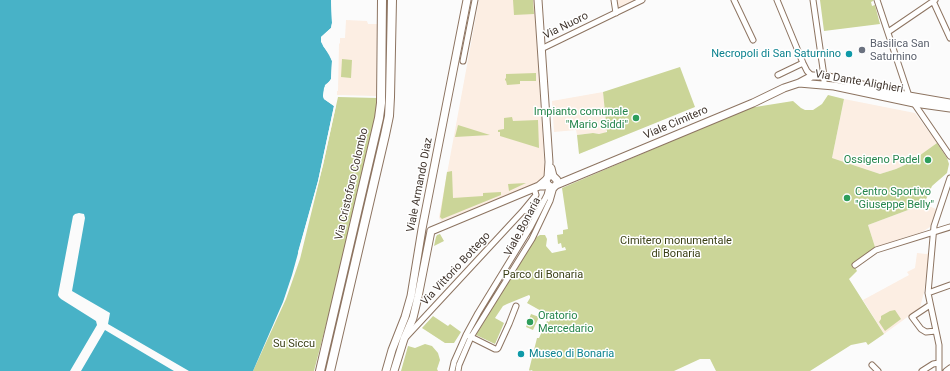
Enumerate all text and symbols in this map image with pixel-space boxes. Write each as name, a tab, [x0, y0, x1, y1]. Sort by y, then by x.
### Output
street label: Via Nuoro	[541, 9, 591, 43]
place label: Basilica San Saturnino	[870, 37, 930, 63]
marker: Basilica San Saturnino	[857, 45, 867, 55]
place label: Necropoli di San Saturnino	[711, 47, 841, 61]
marker: Necropoli di San Saturnino	[844, 49, 854, 59]
street label: Via Dante Alighieri	[814, 68, 904, 96]
street label: Viale Cimitero	[642, 104, 710, 142]
place label: Impianto comunale "Mario Siddi"	[534, 105, 628, 131]
marker: Impianto comunale "Mario Siddi"	[631, 113, 641, 123]
street label: Via Cristoforo Colombo	[333, 127, 371, 241]
street label: Viale Armando Diaz	[404, 137, 436, 233]
place label: Ossigeno Padel	[844, 153, 920, 167]
marker: Ossigeno Padel	[923, 155, 933, 165]
place label: Centro Sportivo "Giuseppe Belly"	[855, 185, 934, 211]
marker: Centro Sportivo "Giuseppe Belly"	[842, 193, 852, 203]
street label: Viale Bonaria	[502, 195, 544, 259]
street label: Via Vittorio Bottego	[419, 230, 493, 308]
park label: Cimitero monumentale di Bonaria	[620, 234, 732, 260]
park label: Parco di Bonaria	[503, 268, 583, 282]
place label: Oratorio Mercedario	[538, 309, 594, 335]
marker: Oratorio Mercedario	[525, 317, 535, 327]
park label: Su Siccu	[273, 337, 315, 351]
place label: Museo di Bonaria	[529, 347, 614, 361]
marker: Museo di Bonaria	[516, 349, 526, 359]

